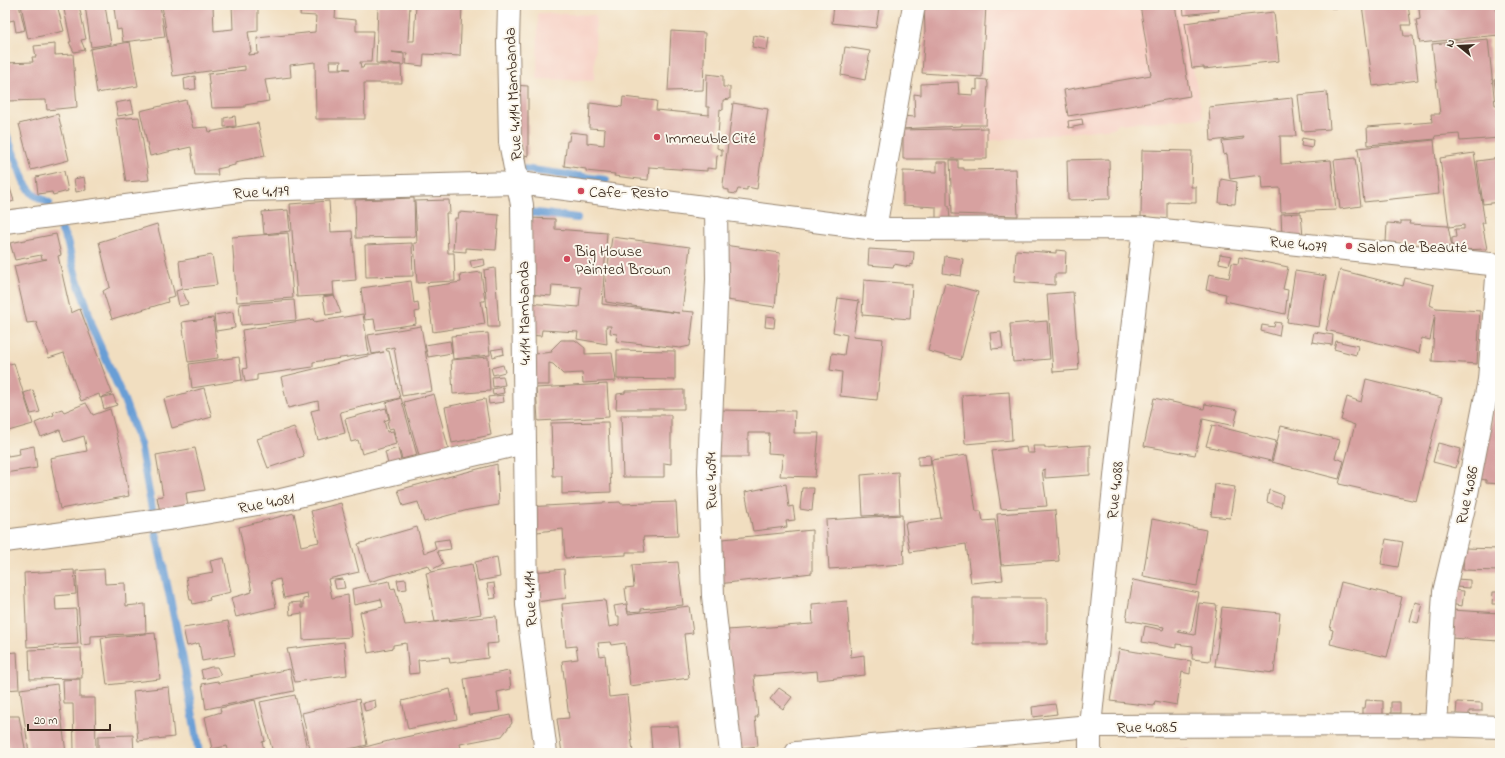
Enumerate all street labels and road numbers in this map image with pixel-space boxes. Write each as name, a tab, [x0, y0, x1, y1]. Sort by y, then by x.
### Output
street label: Rue 4.114 Mambanda	[499, 27, 529, 161]
street label: Rue 4.179	[233, 180, 290, 206]
street label: Rue 4.079	[1268, 230, 1328, 260]
street label: 4.114 Mambanda	[512, 261, 538, 365]
street label: Rue 4.094	[699, 452, 724, 510]
street label: Rue 4.088	[1101, 460, 1131, 520]
street label: Rue 4.086	[1450, 464, 1486, 527]
street label: Rue 4.081	[236, 487, 297, 521]
street label: Rue 4.114	[518, 570, 544, 627]
street label: Rue 4.085	[1116, 716, 1178, 740]

